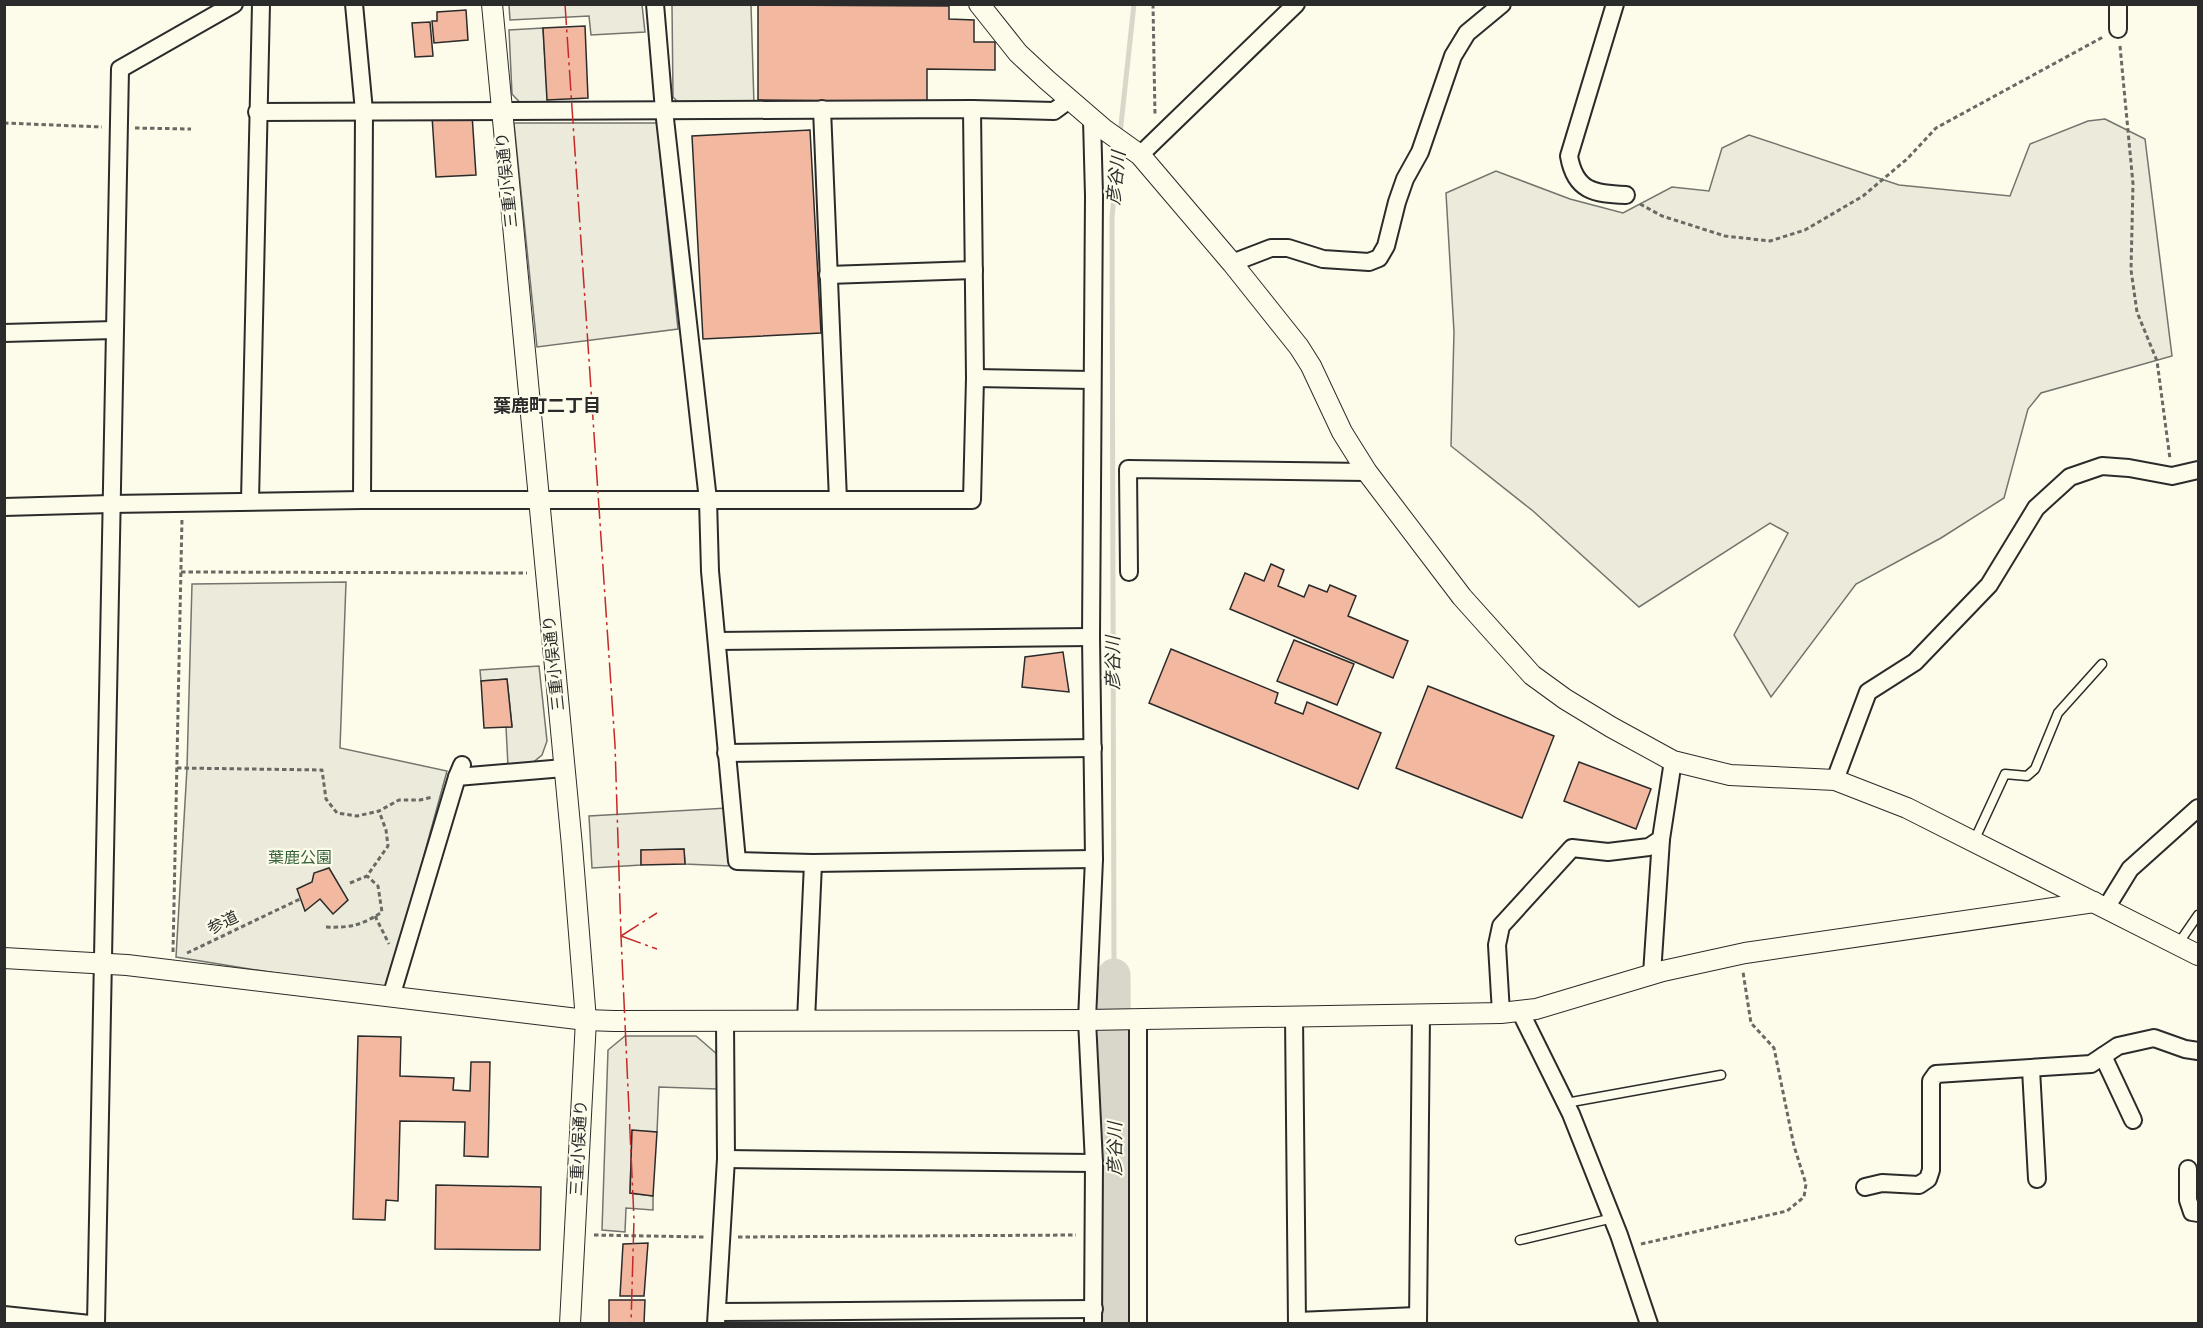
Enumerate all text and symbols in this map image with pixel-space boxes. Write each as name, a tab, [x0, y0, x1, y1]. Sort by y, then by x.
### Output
street label: 三重小俣通り	[491, 131, 523, 229]
water label: 彦谷川	[1101, 148, 1131, 206]
district label: 葉鹿町二丁目	[493, 394, 601, 418]
street label: 三重小俣通り	[538, 614, 570, 712]
water label: 彦谷川	[1101, 634, 1125, 690]
park label: 葉鹿公園	[268, 847, 332, 869]
street label: 参道	[204, 906, 242, 940]
street label: 三重小俣通り	[566, 1099, 592, 1197]
water label: 彦谷川	[1103, 1120, 1127, 1176]

